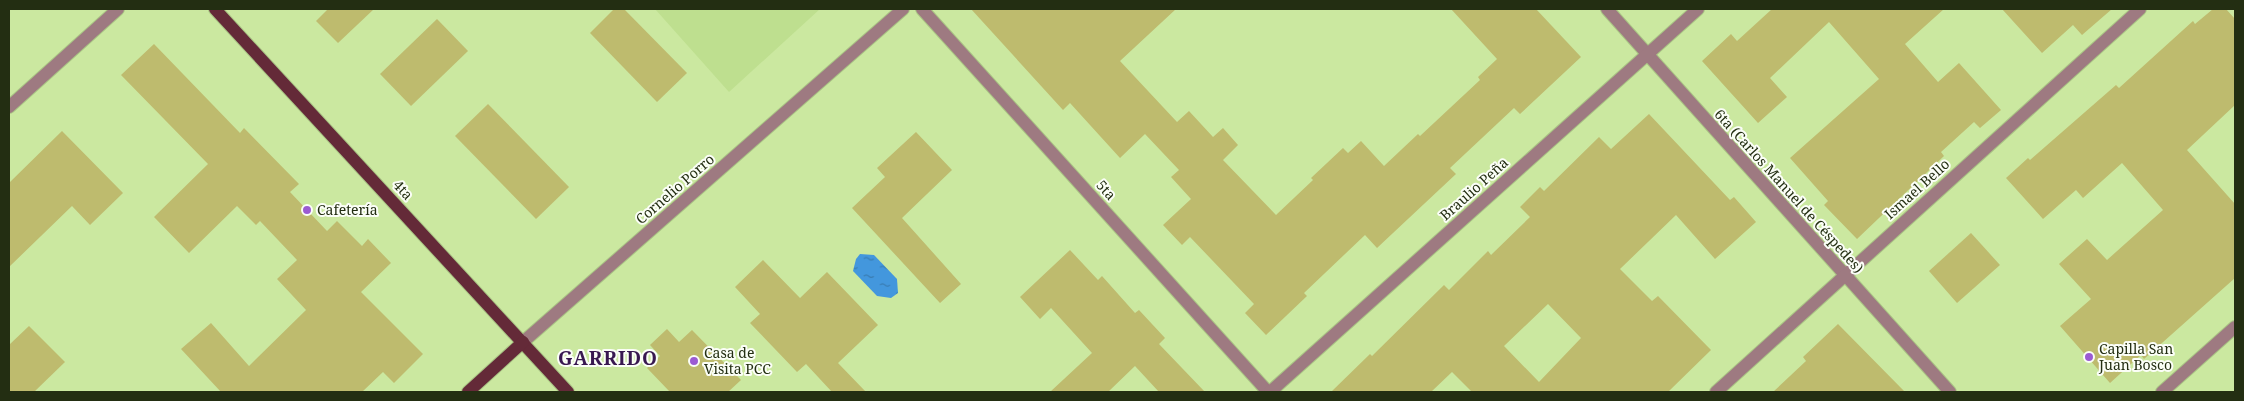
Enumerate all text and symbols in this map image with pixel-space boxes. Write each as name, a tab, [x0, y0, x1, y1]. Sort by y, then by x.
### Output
street label: 6ta (Carlos Manuel de Céspedes)	[1711, 105, 1868, 277]
street label: Cornelio Porro	[631, 149, 718, 228]
street label: Braulio Peña	[1435, 153, 1512, 224]
street label: Ismael Bello	[1880, 154, 1953, 223]
street label: 4ta	[389, 176, 417, 204]
street label: 5ta	[1092, 176, 1120, 204]
place label: Cafetería	[317, 200, 378, 219]
marker: Cafetería	[301, 204, 313, 216]
place label: Capilla San Juan Bosco	[2098, 339, 2173, 374]
place label: Casa de Visita PCC	[704, 343, 771, 378]
district label: GARRIDO	[558, 345, 658, 371]
marker: Capilla San Juan Bosco	[2083, 351, 2095, 363]
marker: Casa de Visita PCC	[688, 355, 700, 367]

